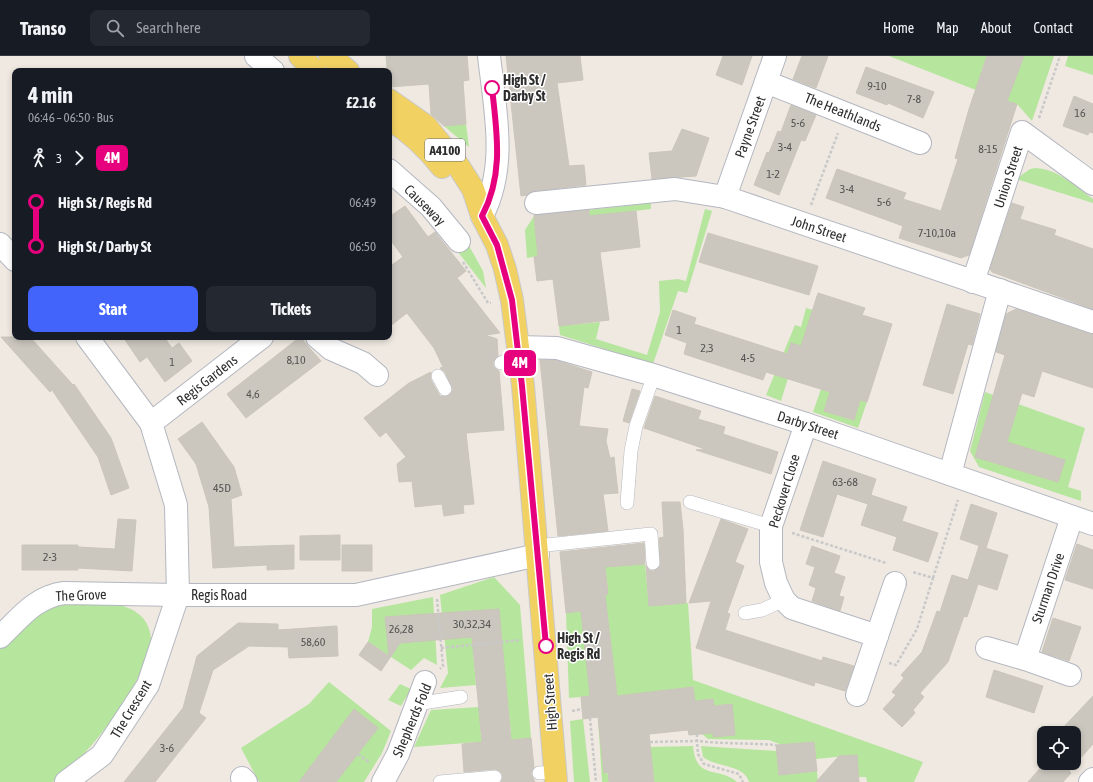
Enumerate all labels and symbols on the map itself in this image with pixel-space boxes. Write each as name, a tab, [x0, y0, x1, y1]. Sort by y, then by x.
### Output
place label: High St / Darby St	[503, 72, 546, 104]
house number: 9-10	[867, 79, 887, 93]
marker: High St / Darby St	[484, 80, 500, 96]
street label: The Heathlands	[802, 89, 884, 135]
house number: 7-8	[907, 92, 921, 106]
street label: Payne Street	[731, 94, 769, 160]
house number: 16	[1074, 106, 1086, 120]
house number: 5-6	[791, 116, 805, 130]
road number: A4100	[425, 139, 465, 161]
house number: 3-4	[778, 140, 792, 154]
house number: 8-15	[978, 142, 998, 156]
street label: Union Street	[990, 144, 1026, 210]
house number: 1-2	[766, 167, 780, 181]
street label: Causeway	[401, 181, 449, 229]
house number: 3-4	[840, 182, 854, 196]
house number: 5-6	[877, 195, 891, 209]
street label: John Street	[789, 213, 849, 245]
house number: 7-10,10a	[918, 226, 956, 240]
house number: 1	[676, 323, 682, 337]
house number: 2,3	[700, 341, 714, 355]
line badge: 4M	[502, 350, 538, 376]
street label: Regis Gardens	[174, 351, 240, 409]
house number: 4-5	[741, 351, 755, 365]
house number: 8,10	[286, 353, 306, 367]
house number: 1	[169, 355, 175, 369]
house number: 4,6	[246, 387, 260, 401]
street label: Darby Street	[775, 408, 841, 442]
street label: Peckover Close	[765, 452, 803, 530]
house number: 63-68	[832, 475, 858, 489]
house number: 45D	[213, 481, 231, 495]
house number: 2-3	[43, 550, 57, 564]
street label: Sturman Drive	[1029, 551, 1067, 625]
street label: The Grove	[55, 586, 107, 604]
street label: Regis Road	[191, 587, 247, 603]
house number: 30,32,34	[453, 617, 491, 631]
house number: 26,28	[389, 622, 414, 636]
place label: High St / Regis Rd	[557, 630, 600, 662]
house number: 58,60	[301, 635, 326, 649]
marker: High St / Regis Rd	[538, 638, 554, 654]
street label: High Street	[540, 673, 560, 731]
street label: The Crescent	[107, 677, 155, 741]
street label: Shepherds Fold	[389, 681, 435, 759]
house number: 3-6	[160, 741, 174, 755]

